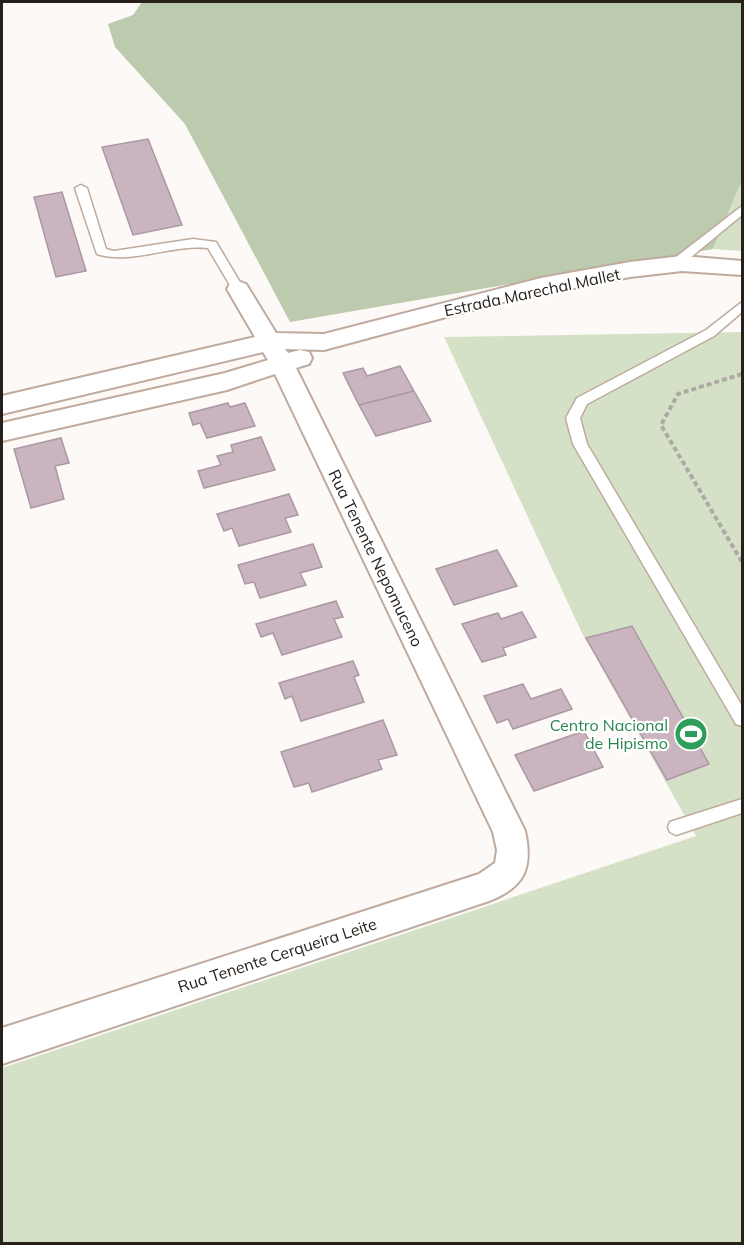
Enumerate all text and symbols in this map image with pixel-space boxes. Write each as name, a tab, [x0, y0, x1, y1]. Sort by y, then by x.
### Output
street label: Estrada Marechal Mallet	[442, 263, 622, 320]
street label: Rua Tenente Nepomuceno	[324, 466, 428, 650]
place label: Centro Nacional de Hipismo	[550, 715, 668, 753]
sports icon: Centro Nacional de Hipismo	[673, 716, 709, 752]
street label: Rua Tenente Cerqueira Leite	[175, 913, 379, 997]

